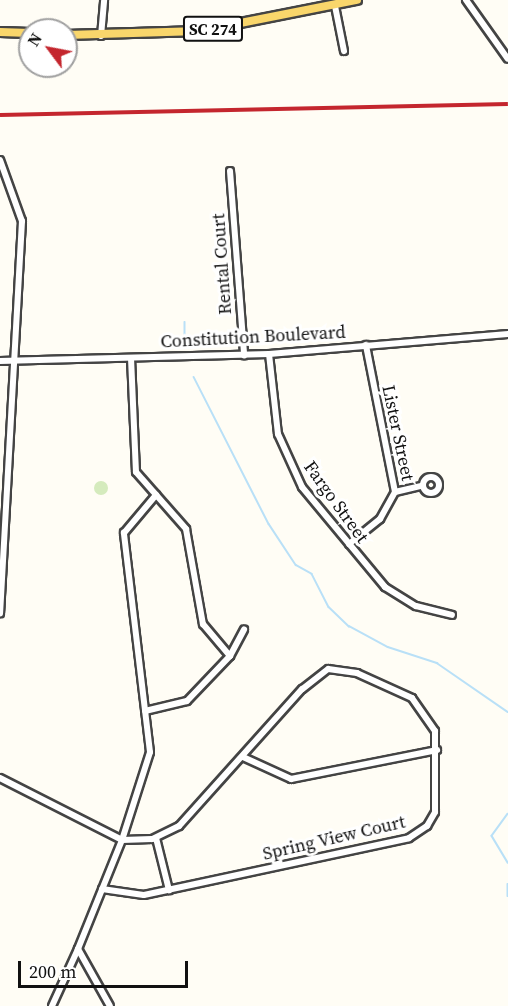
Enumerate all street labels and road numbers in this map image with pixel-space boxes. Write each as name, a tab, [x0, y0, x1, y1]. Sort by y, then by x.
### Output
road number: SC 274	[182, 16, 244, 42]
street label: Rental Court	[208, 213, 236, 315]
street label: Constitution Boulevard	[160, 321, 346, 353]
street label: Lister Street	[377, 383, 419, 483]
street label: Fargo Street	[299, 457, 373, 547]
street label: Spring View Court	[260, 811, 408, 865]

